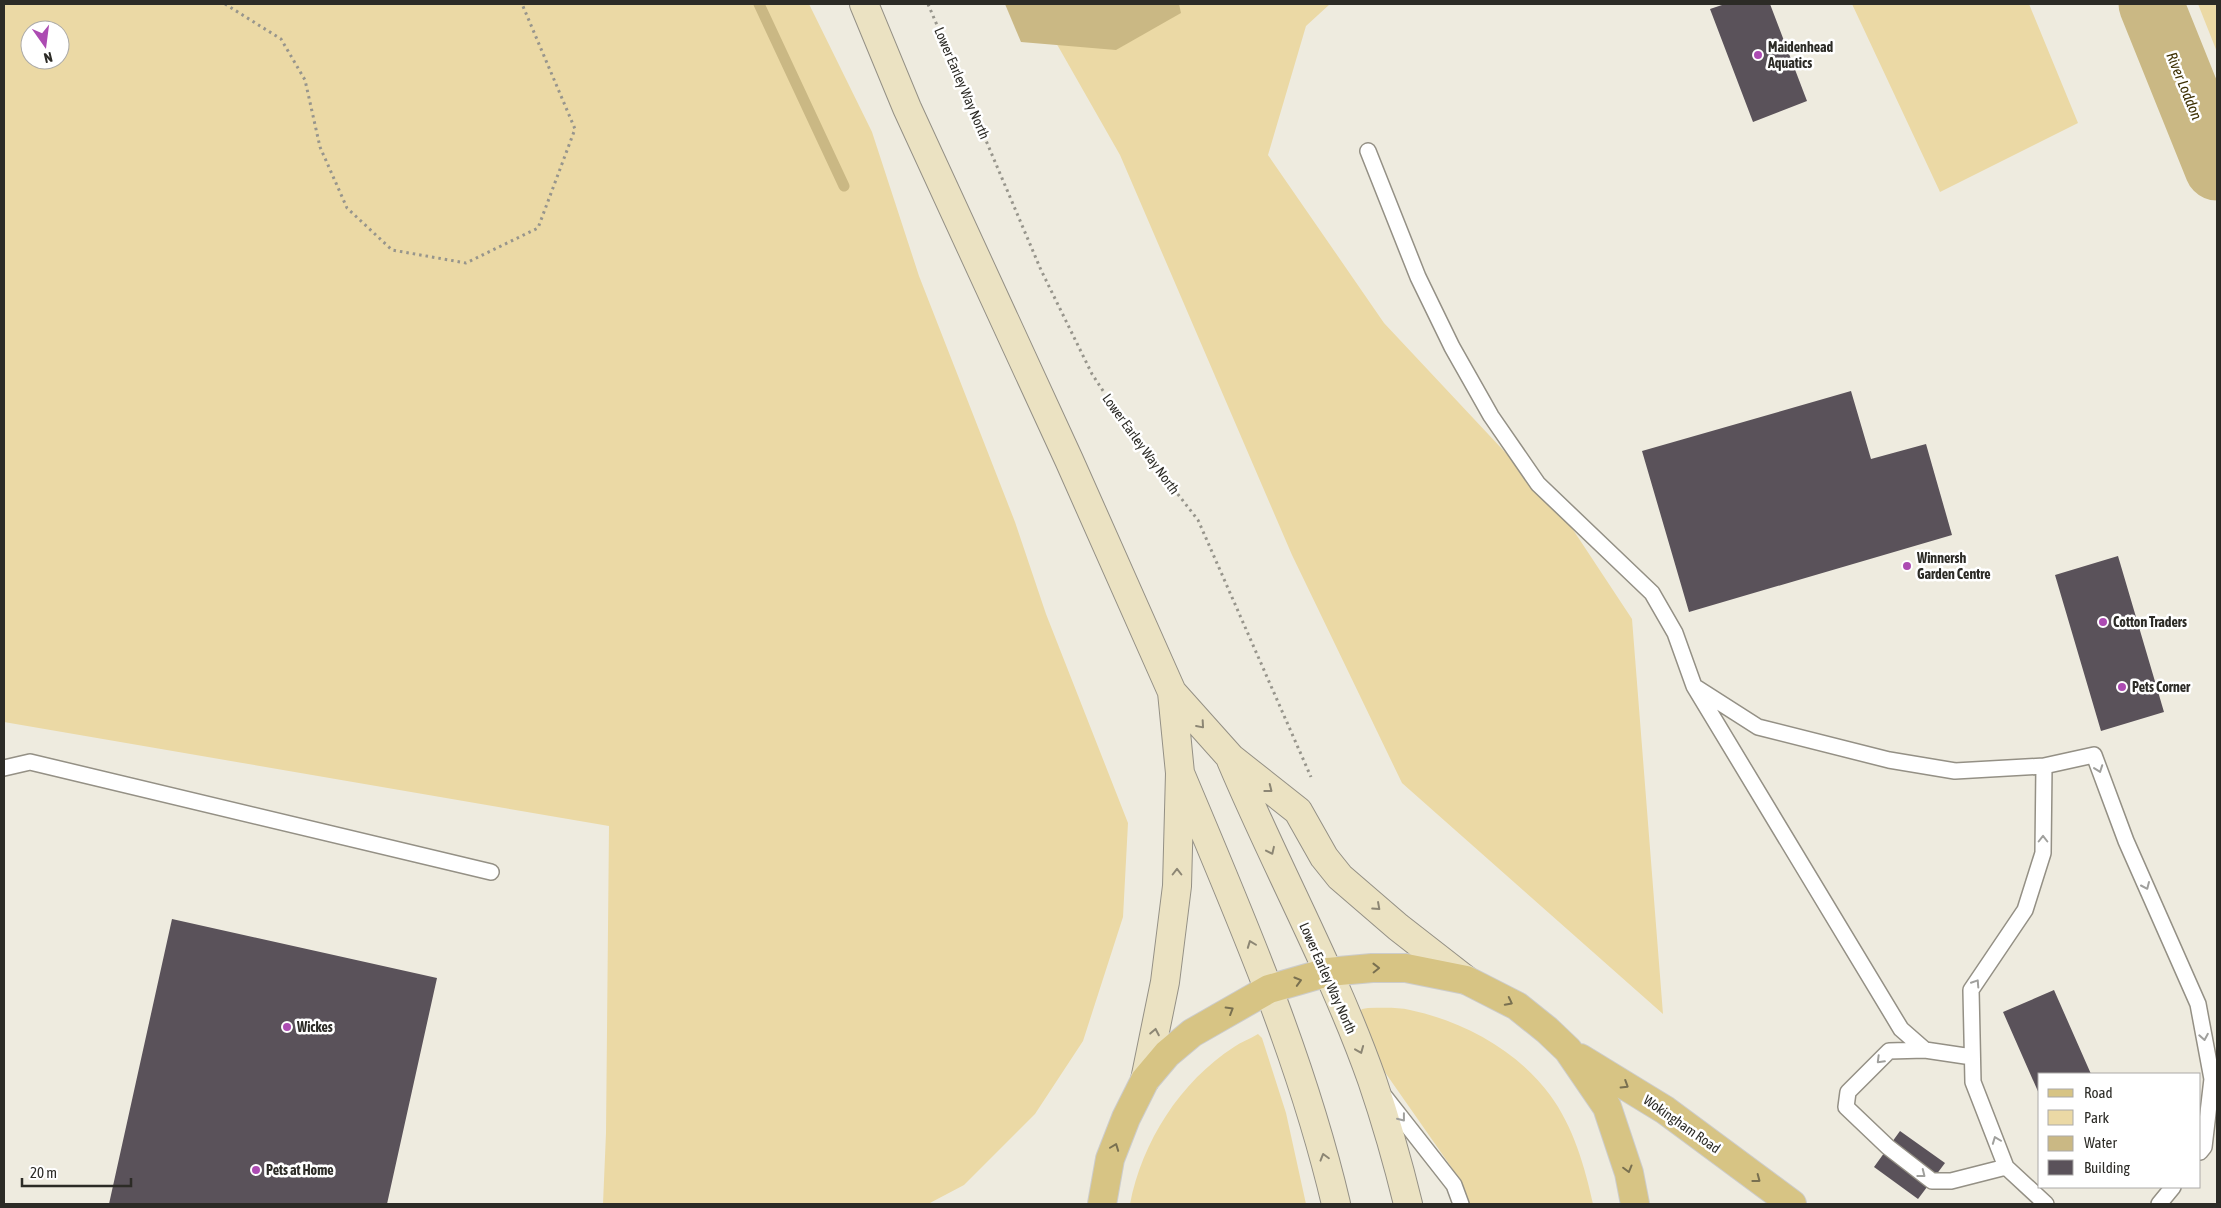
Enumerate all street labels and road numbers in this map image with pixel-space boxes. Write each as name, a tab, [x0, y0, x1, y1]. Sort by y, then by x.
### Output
street label: Lower Earley Way North	[931, 25, 993, 141]
street label: Lower Earley Way North	[1099, 391, 1183, 497]
street label: Lower Earley Way North	[1296, 920, 1360, 1036]
street label: Wokingham Road	[1641, 1092, 1723, 1156]

